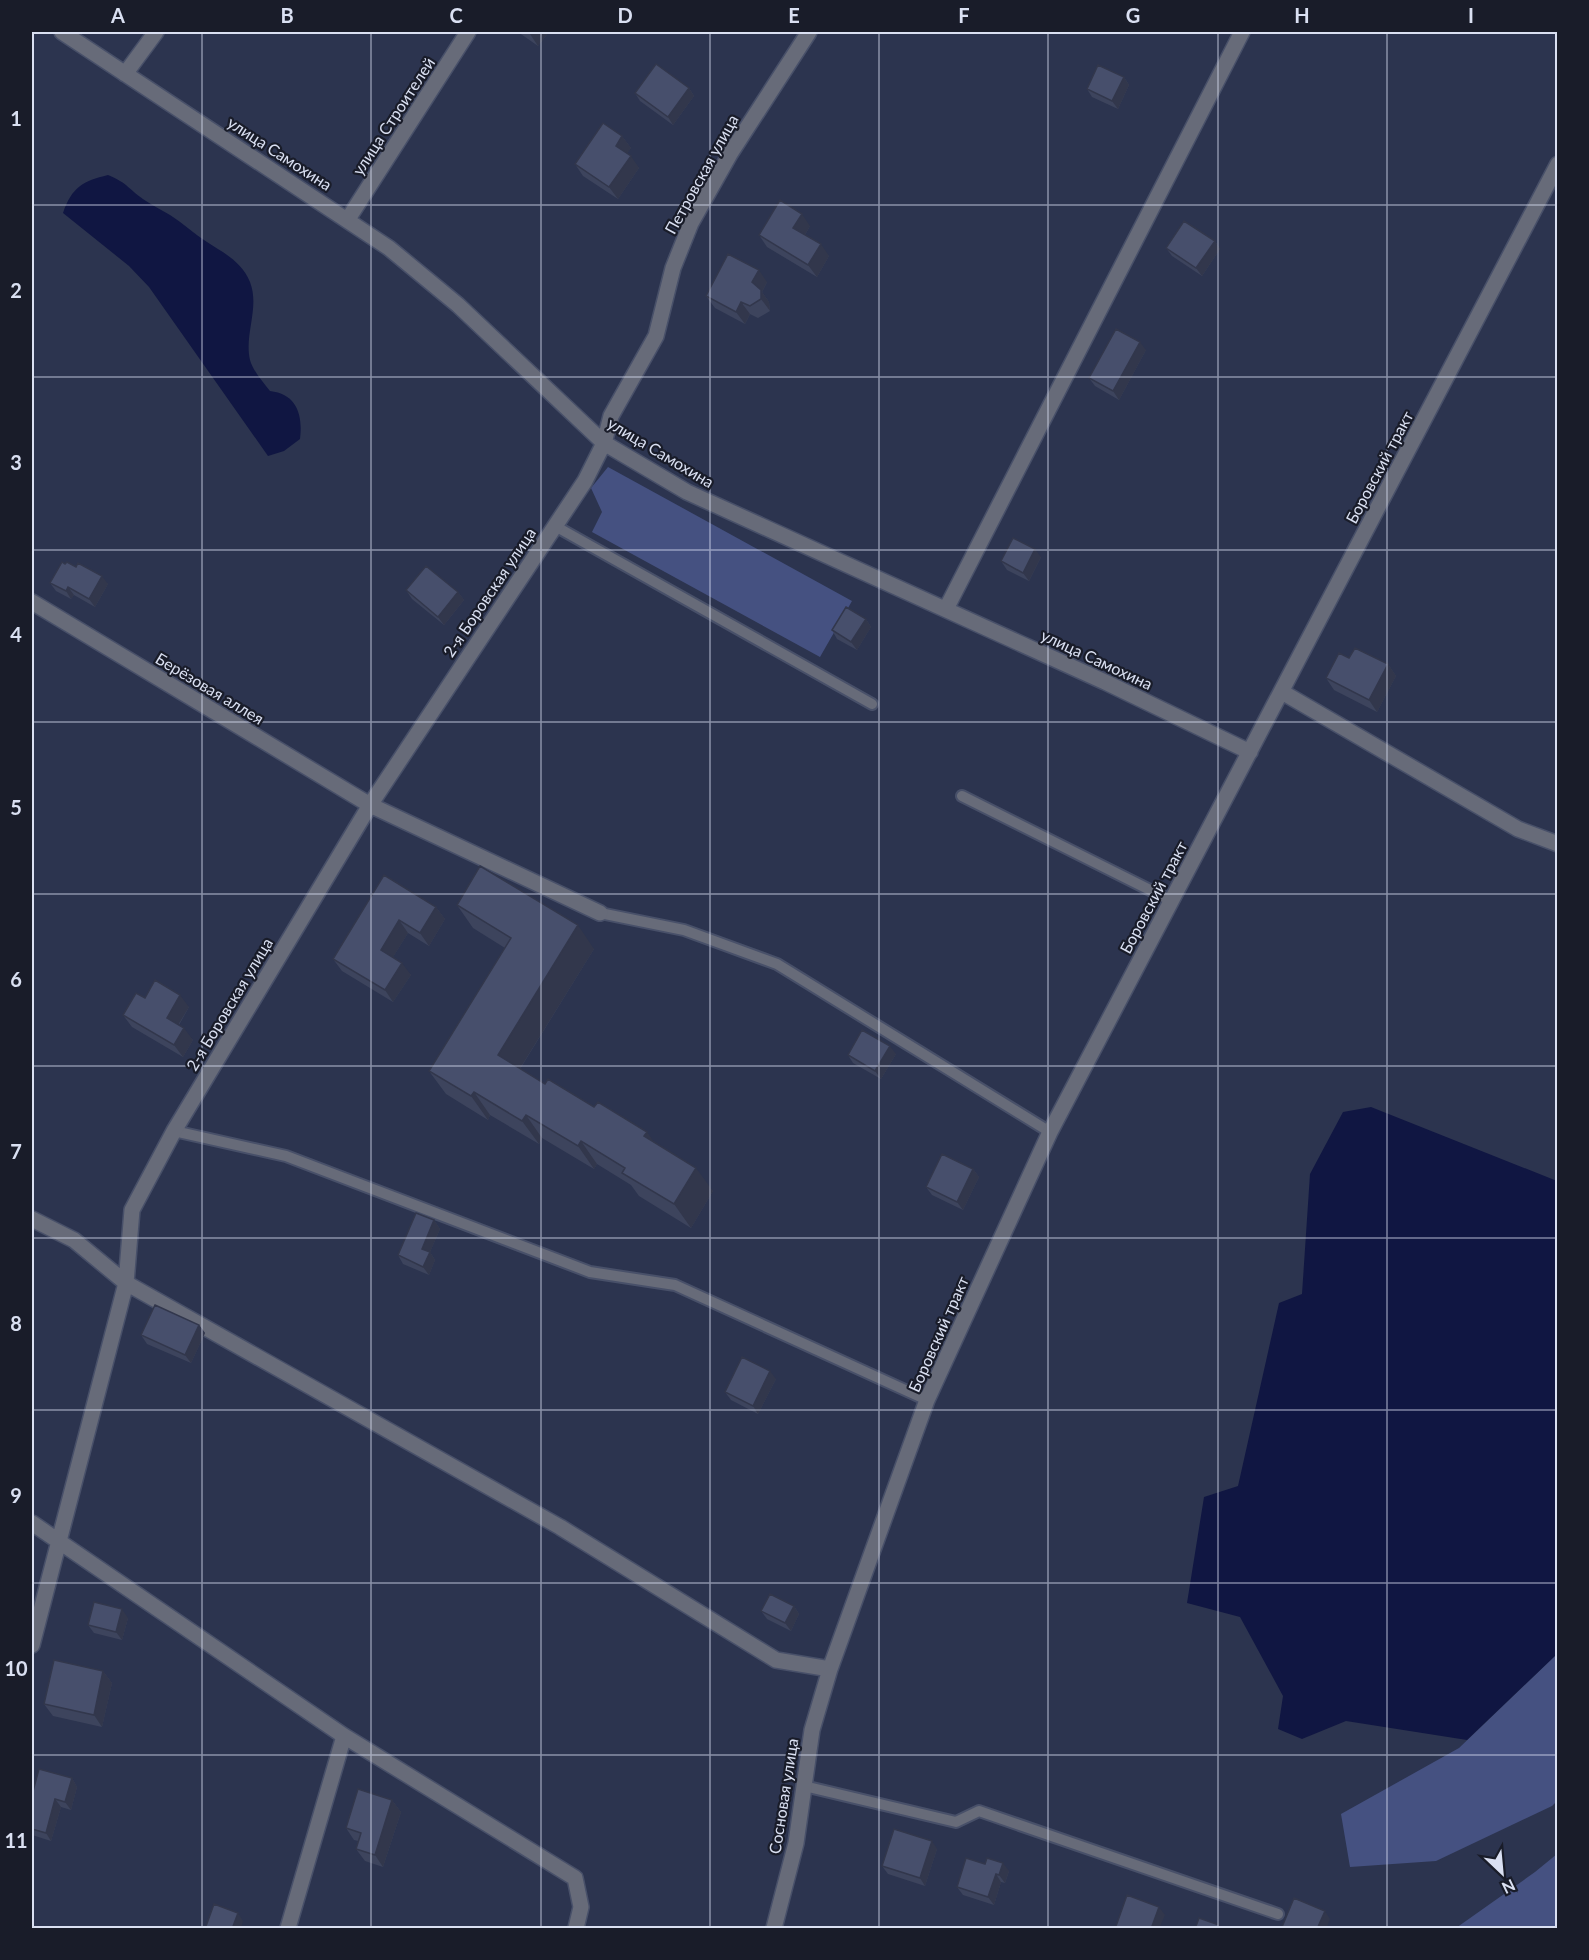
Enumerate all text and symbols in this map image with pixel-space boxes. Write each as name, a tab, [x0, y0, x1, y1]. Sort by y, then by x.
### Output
text: A	[110, 3, 125, 27]
text: B	[280, 3, 294, 27]
text: C	[449, 3, 463, 27]
text: D	[617, 3, 633, 27]
text: E	[788, 3, 800, 27]
text: F	[958, 3, 970, 27]
text: G	[1126, 3, 1140, 27]
text: H	[1294, 3, 1310, 27]
text: I	[1468, 3, 1474, 27]
street label: улица Строителей	[348, 54, 438, 178]
text: 1	[10, 106, 22, 130]
street label: Петровская улица	[660, 111, 742, 237]
street label: улица Самохина	[224, 112, 336, 194]
text: 2	[10, 278, 22, 302]
street label: Боровский тракт	[1341, 407, 1417, 527]
street label: улица Самохина	[604, 413, 718, 491]
text: 3	[10, 450, 22, 474]
street label: 2-я Боровская улица	[439, 524, 539, 660]
text: 4	[10, 622, 22, 646]
street label: улица Самохина	[1038, 625, 1156, 693]
street label: Берёзовая аллея	[152, 648, 268, 728]
text: 5	[10, 795, 22, 819]
street label: Боровский тракт	[1115, 837, 1191, 957]
street label: 2-я Боровская улица	[182, 934, 276, 1074]
text: 6	[10, 967, 22, 991]
text: 7	[10, 1139, 22, 1163]
street label: Боровский тракт	[904, 1273, 972, 1395]
text: 8	[10, 1311, 22, 1335]
text: 9	[10, 1483, 22, 1507]
text: 10	[4, 1656, 28, 1680]
street label: Сосновая улица	[764, 1737, 802, 1855]
text: 11	[4, 1828, 28, 1852]
north arrow	[1472, 1843, 1532, 1903]
text: N	[1499, 1876, 1518, 1898]

